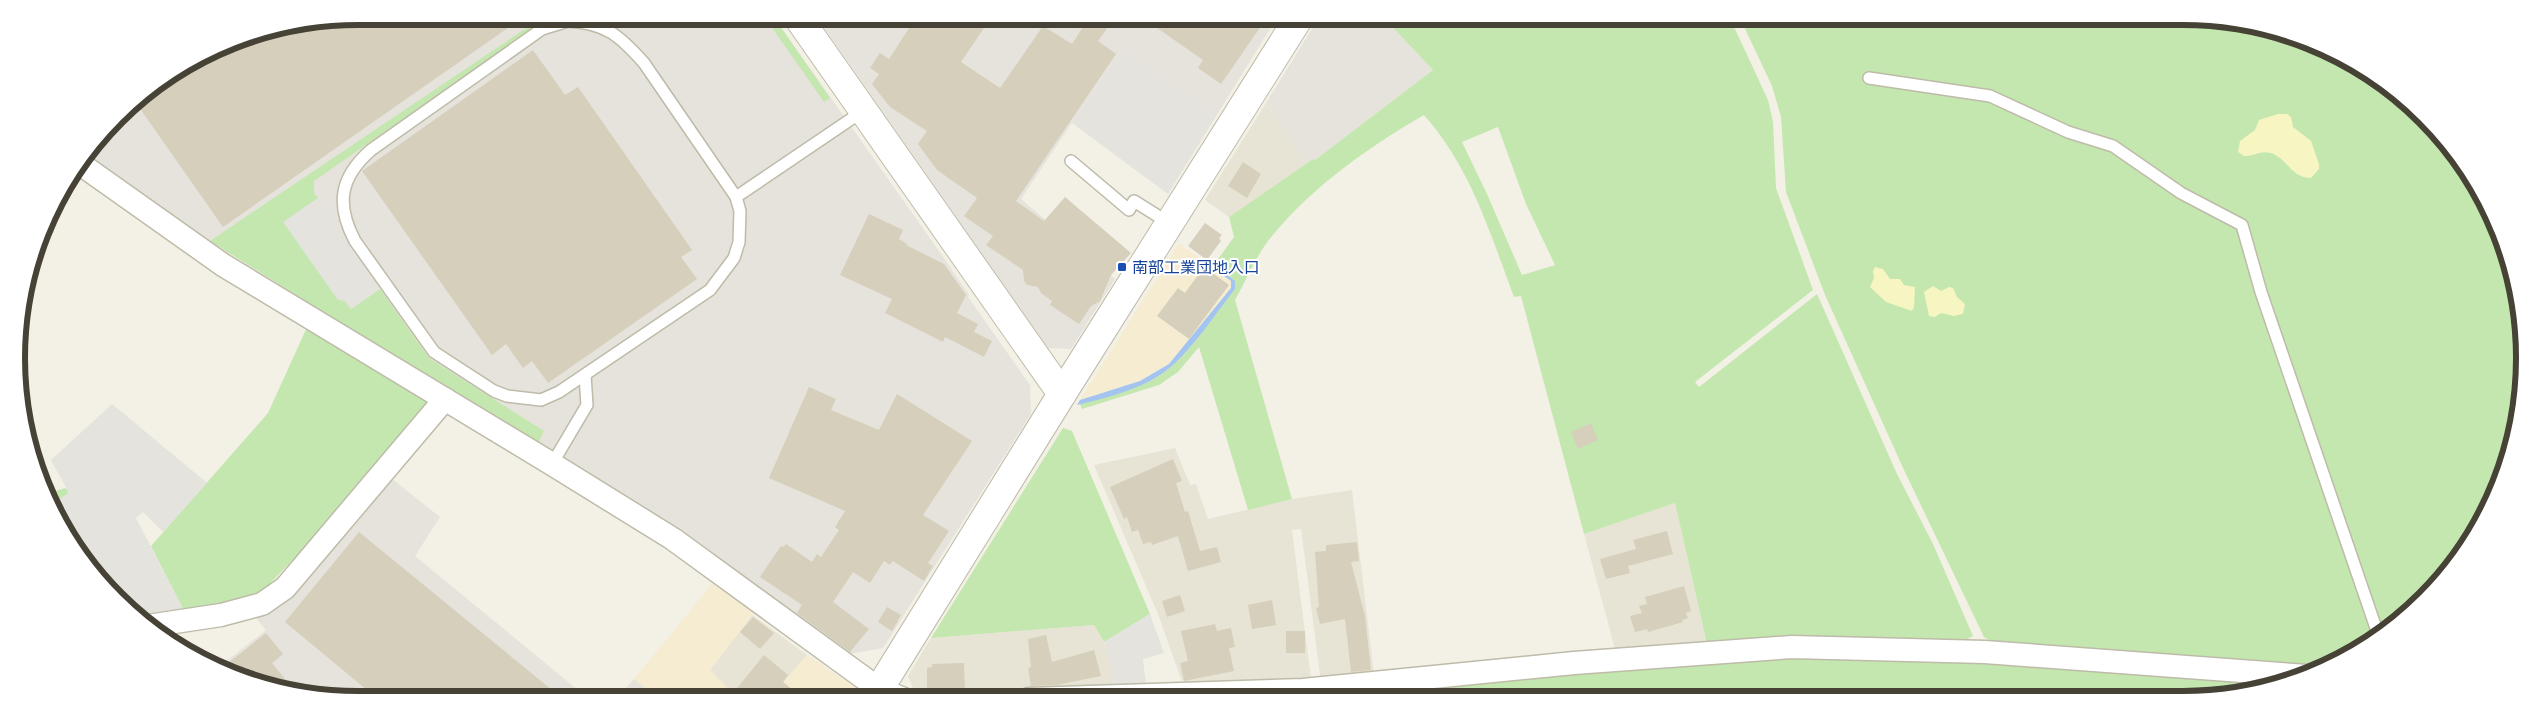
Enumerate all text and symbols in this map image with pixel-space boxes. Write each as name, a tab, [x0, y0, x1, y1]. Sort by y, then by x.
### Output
place label: 南部工業団地入口	[1132, 257, 1260, 278]
marker: 南部工業団地入口	[1116, 261, 1128, 273]

